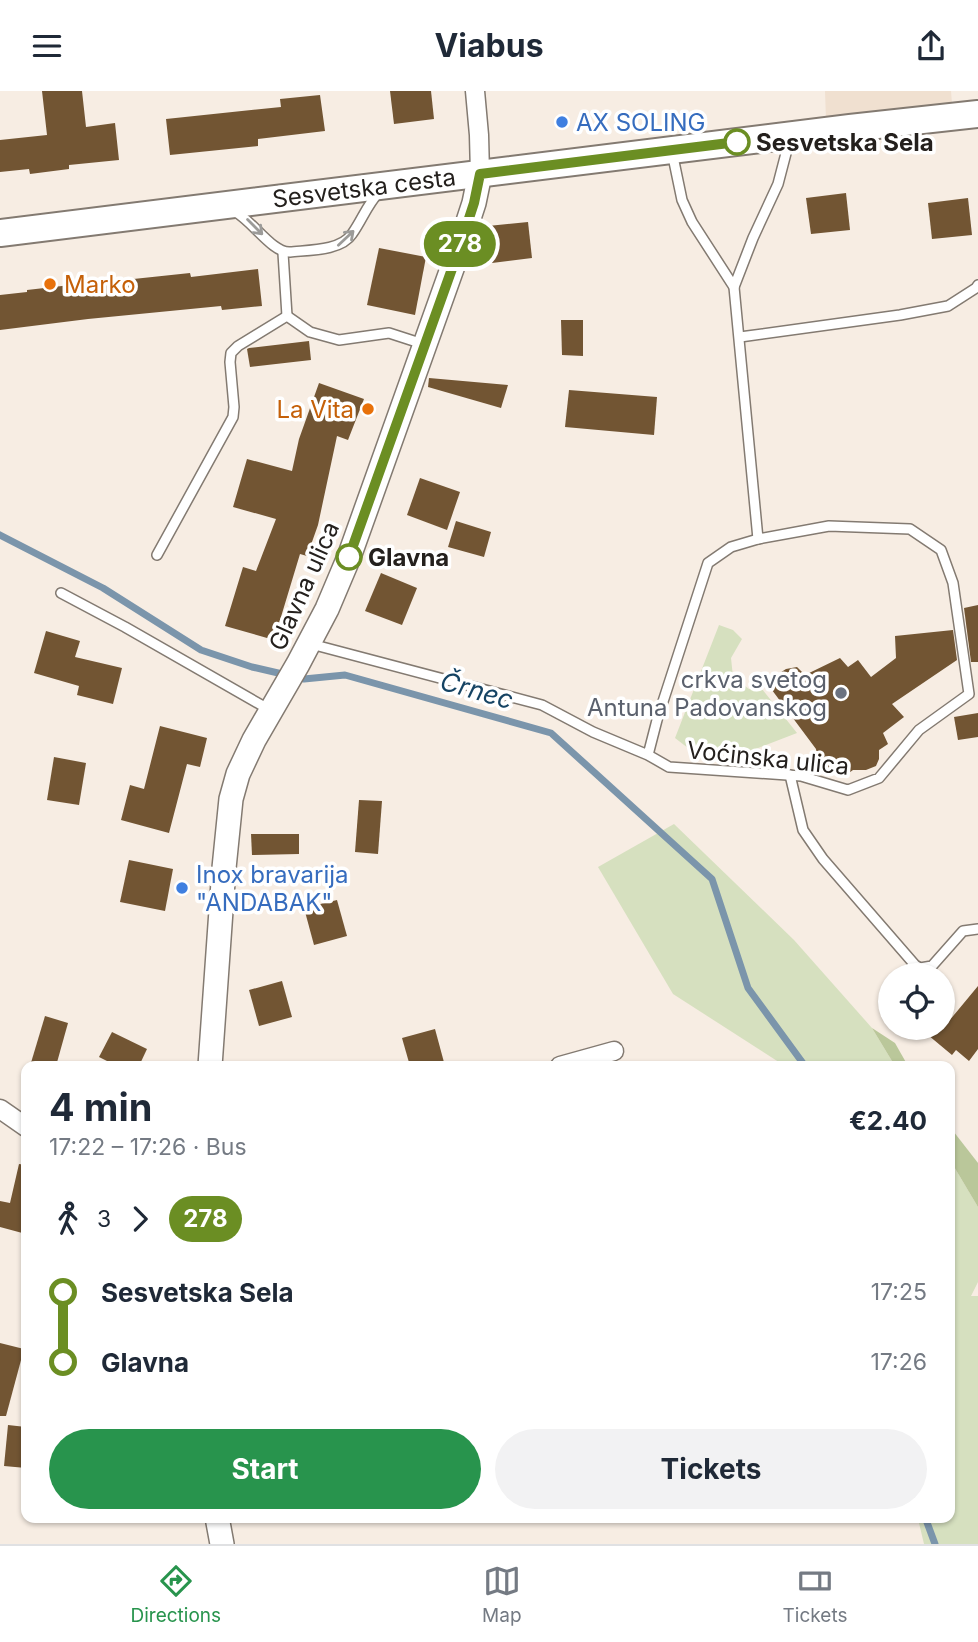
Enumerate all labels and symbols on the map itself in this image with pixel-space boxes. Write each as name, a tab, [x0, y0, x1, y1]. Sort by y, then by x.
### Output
place label: AX SOLING	[576, 108, 705, 137]
marker: AX SOLING	[554, 114, 570, 130]
place label: Sesvetska Sela	[756, 128, 934, 157]
marker: Sesvetska Sela	[724, 129, 750, 155]
street label: Sesvetska cesta	[271, 162, 457, 214]
one-way arrow	[246, 218, 263, 235]
line badge: 278	[420, 221, 500, 267]
one-way arrow	[337, 230, 355, 246]
place label: Marko	[64, 270, 136, 299]
marker: Marko	[42, 276, 58, 292]
place label: La Vita	[276, 395, 354, 424]
marker: La Vita	[360, 401, 376, 417]
street label: Glavna ulica	[263, 517, 345, 655]
place label: Glavna	[368, 543, 449, 572]
marker: Glavna	[336, 544, 362, 570]
water label: Črnec	[437, 665, 517, 715]
place label: crkva svetog Antuna Padovanskog	[587, 665, 827, 722]
marker: crkva svetog Antuna Padovanskog	[833, 685, 849, 701]
street label: Voćinska ulica	[686, 735, 850, 781]
place label: Inox bravarija "ANDABAK"	[196, 860, 349, 917]
marker: Inox bravarija "ANDABAK"	[174, 880, 190, 896]

